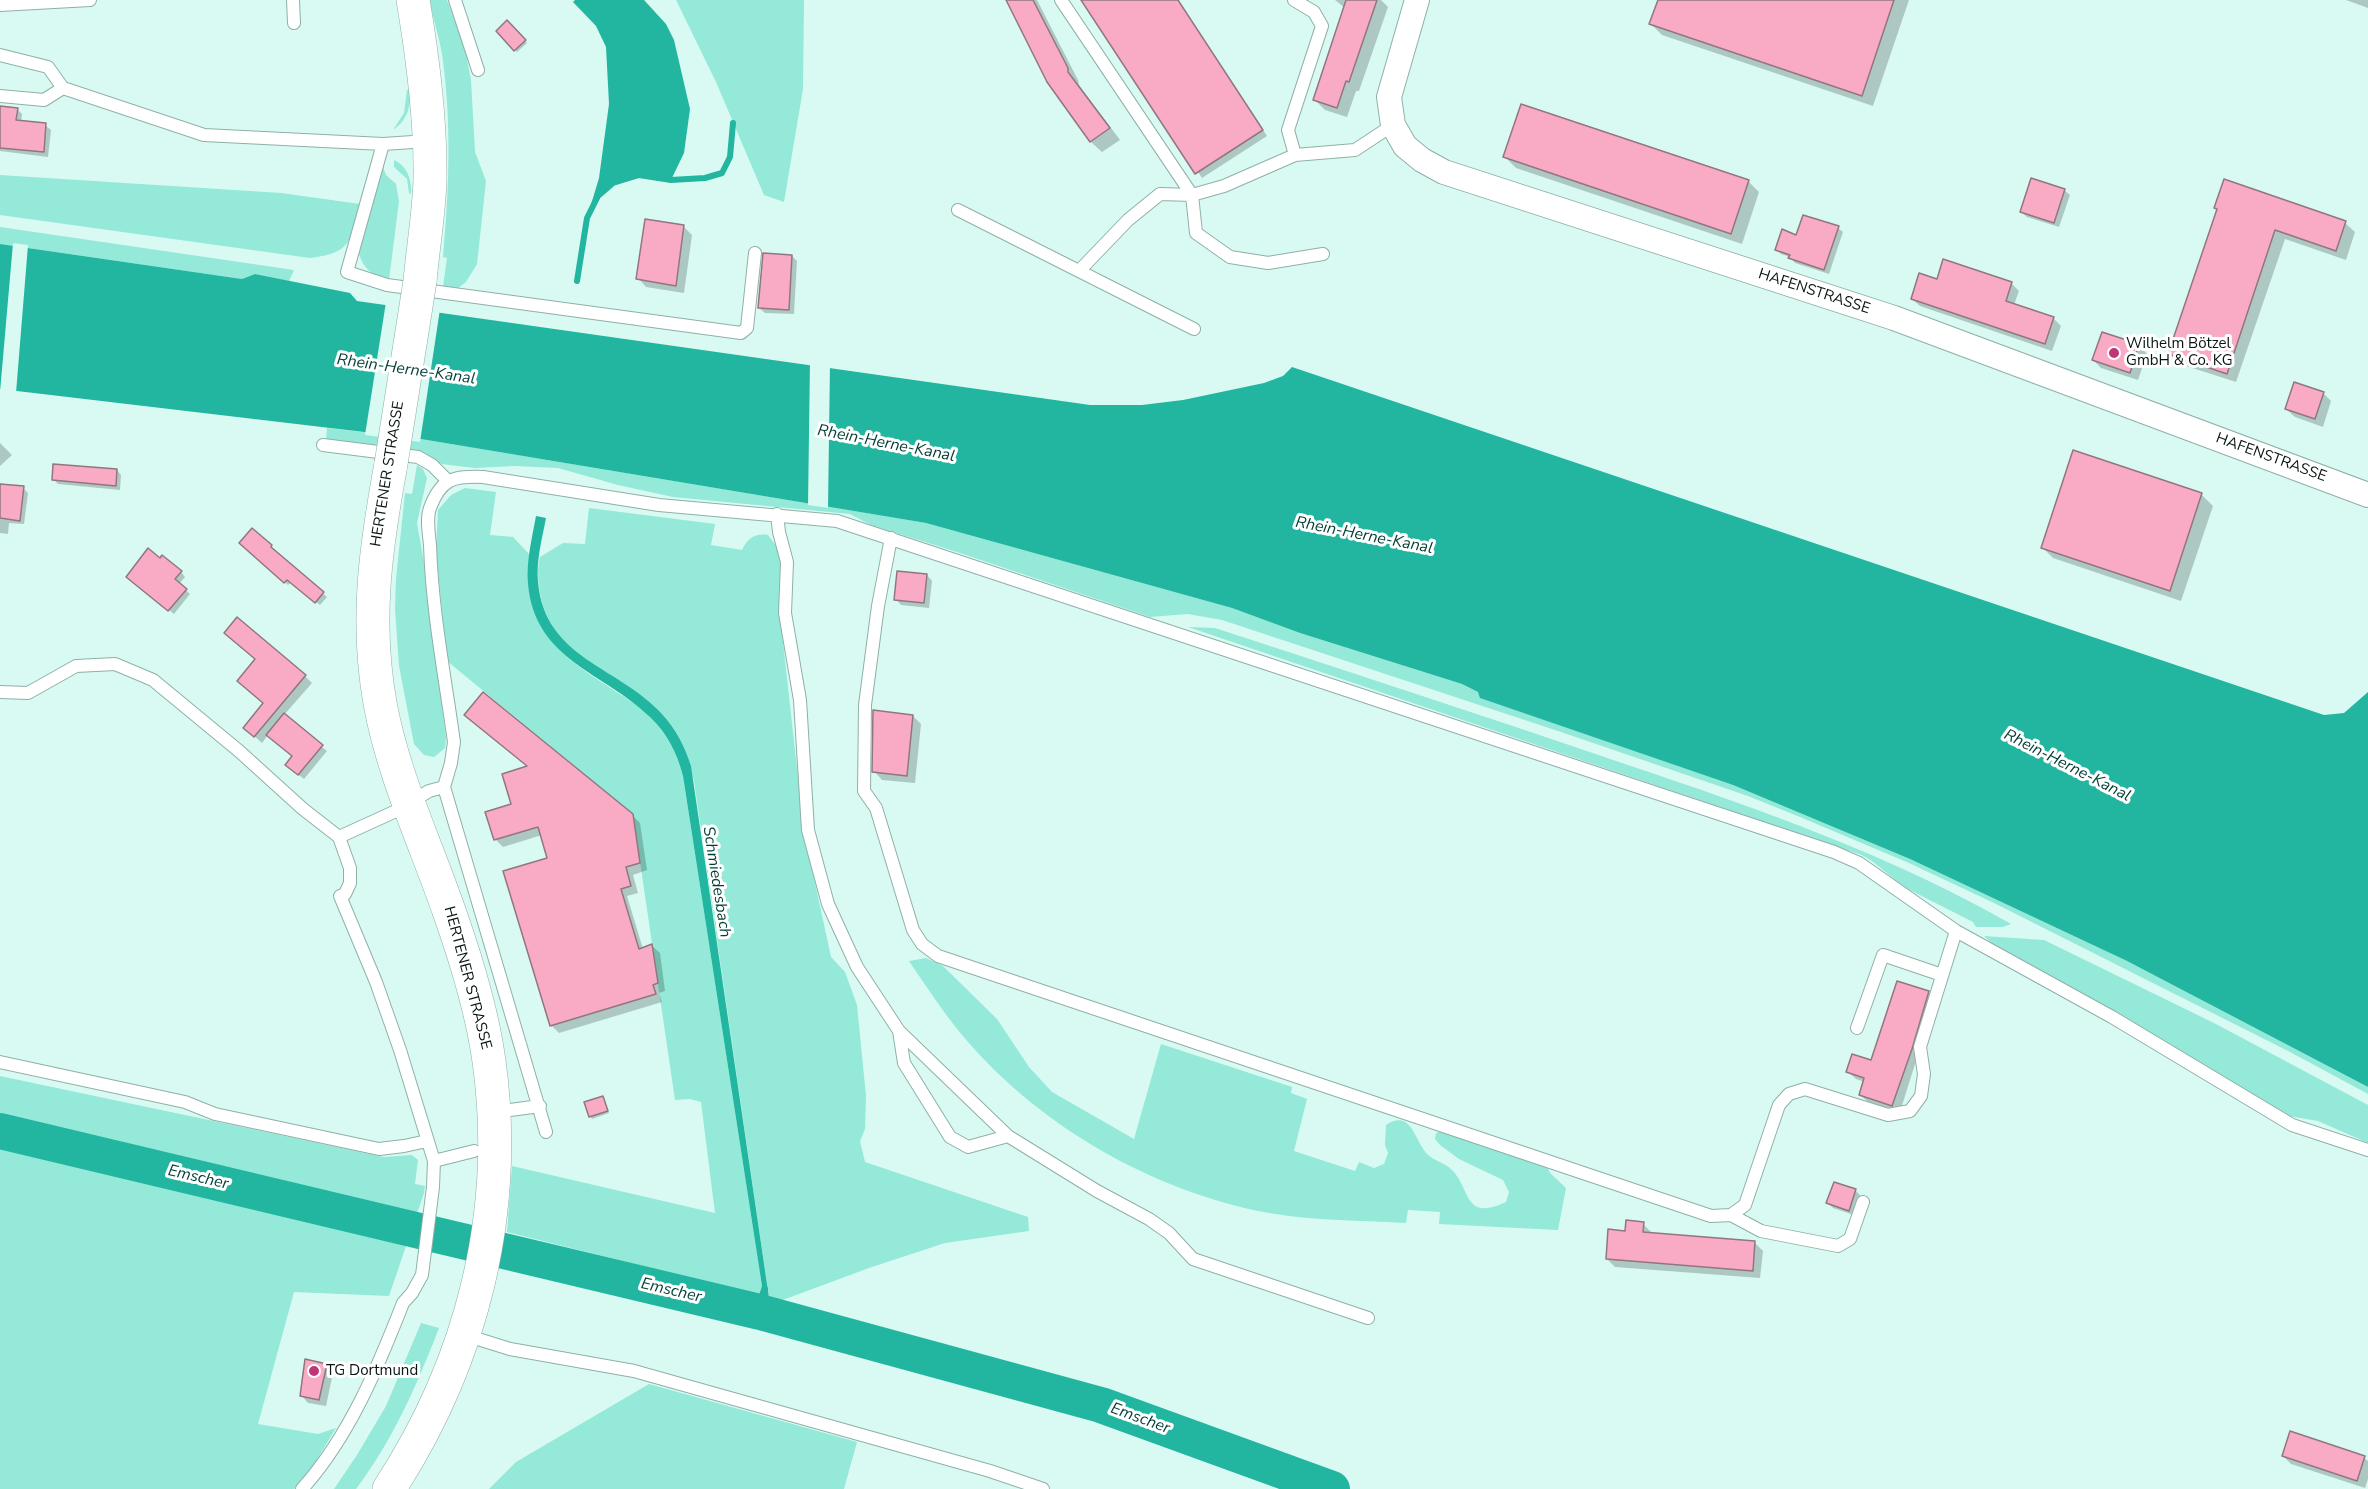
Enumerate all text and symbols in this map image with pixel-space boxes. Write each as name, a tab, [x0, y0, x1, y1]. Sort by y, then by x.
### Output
street label: HAFENSTRASSE	[1756, 265, 1872, 319]
place label: Wilhelm Bötzel GmbH & Co. KG	[2126, 335, 2233, 370]
marker: Wilhelm Bötzel GmbH & Co. KG	[2107, 346, 2121, 360]
water label: Rhein-Herne-Kanal	[336, 351, 476, 389]
street label: HERTENER STRASSE	[368, 400, 408, 548]
water label: Rhein-Herne-Kanal	[816, 421, 956, 467]
street label: HAFENSTRASSE	[2213, 430, 2329, 486]
water label: Rhein-Herne-Kanal	[1294, 513, 1434, 559]
water label: Rhein-Herne-Kanal	[2000, 726, 2134, 806]
water label: Schmiedesbach	[698, 825, 734, 939]
street label: HERTENER STRASSE	[439, 905, 495, 1051]
water label: Emscher	[166, 1162, 230, 1194]
water label: Emscher	[639, 1275, 703, 1307]
place label: TG Dortmund	[326, 1362, 418, 1380]
marker: TG Dortmund	[307, 1364, 321, 1378]
water label: Emscher	[1108, 1399, 1172, 1439]

